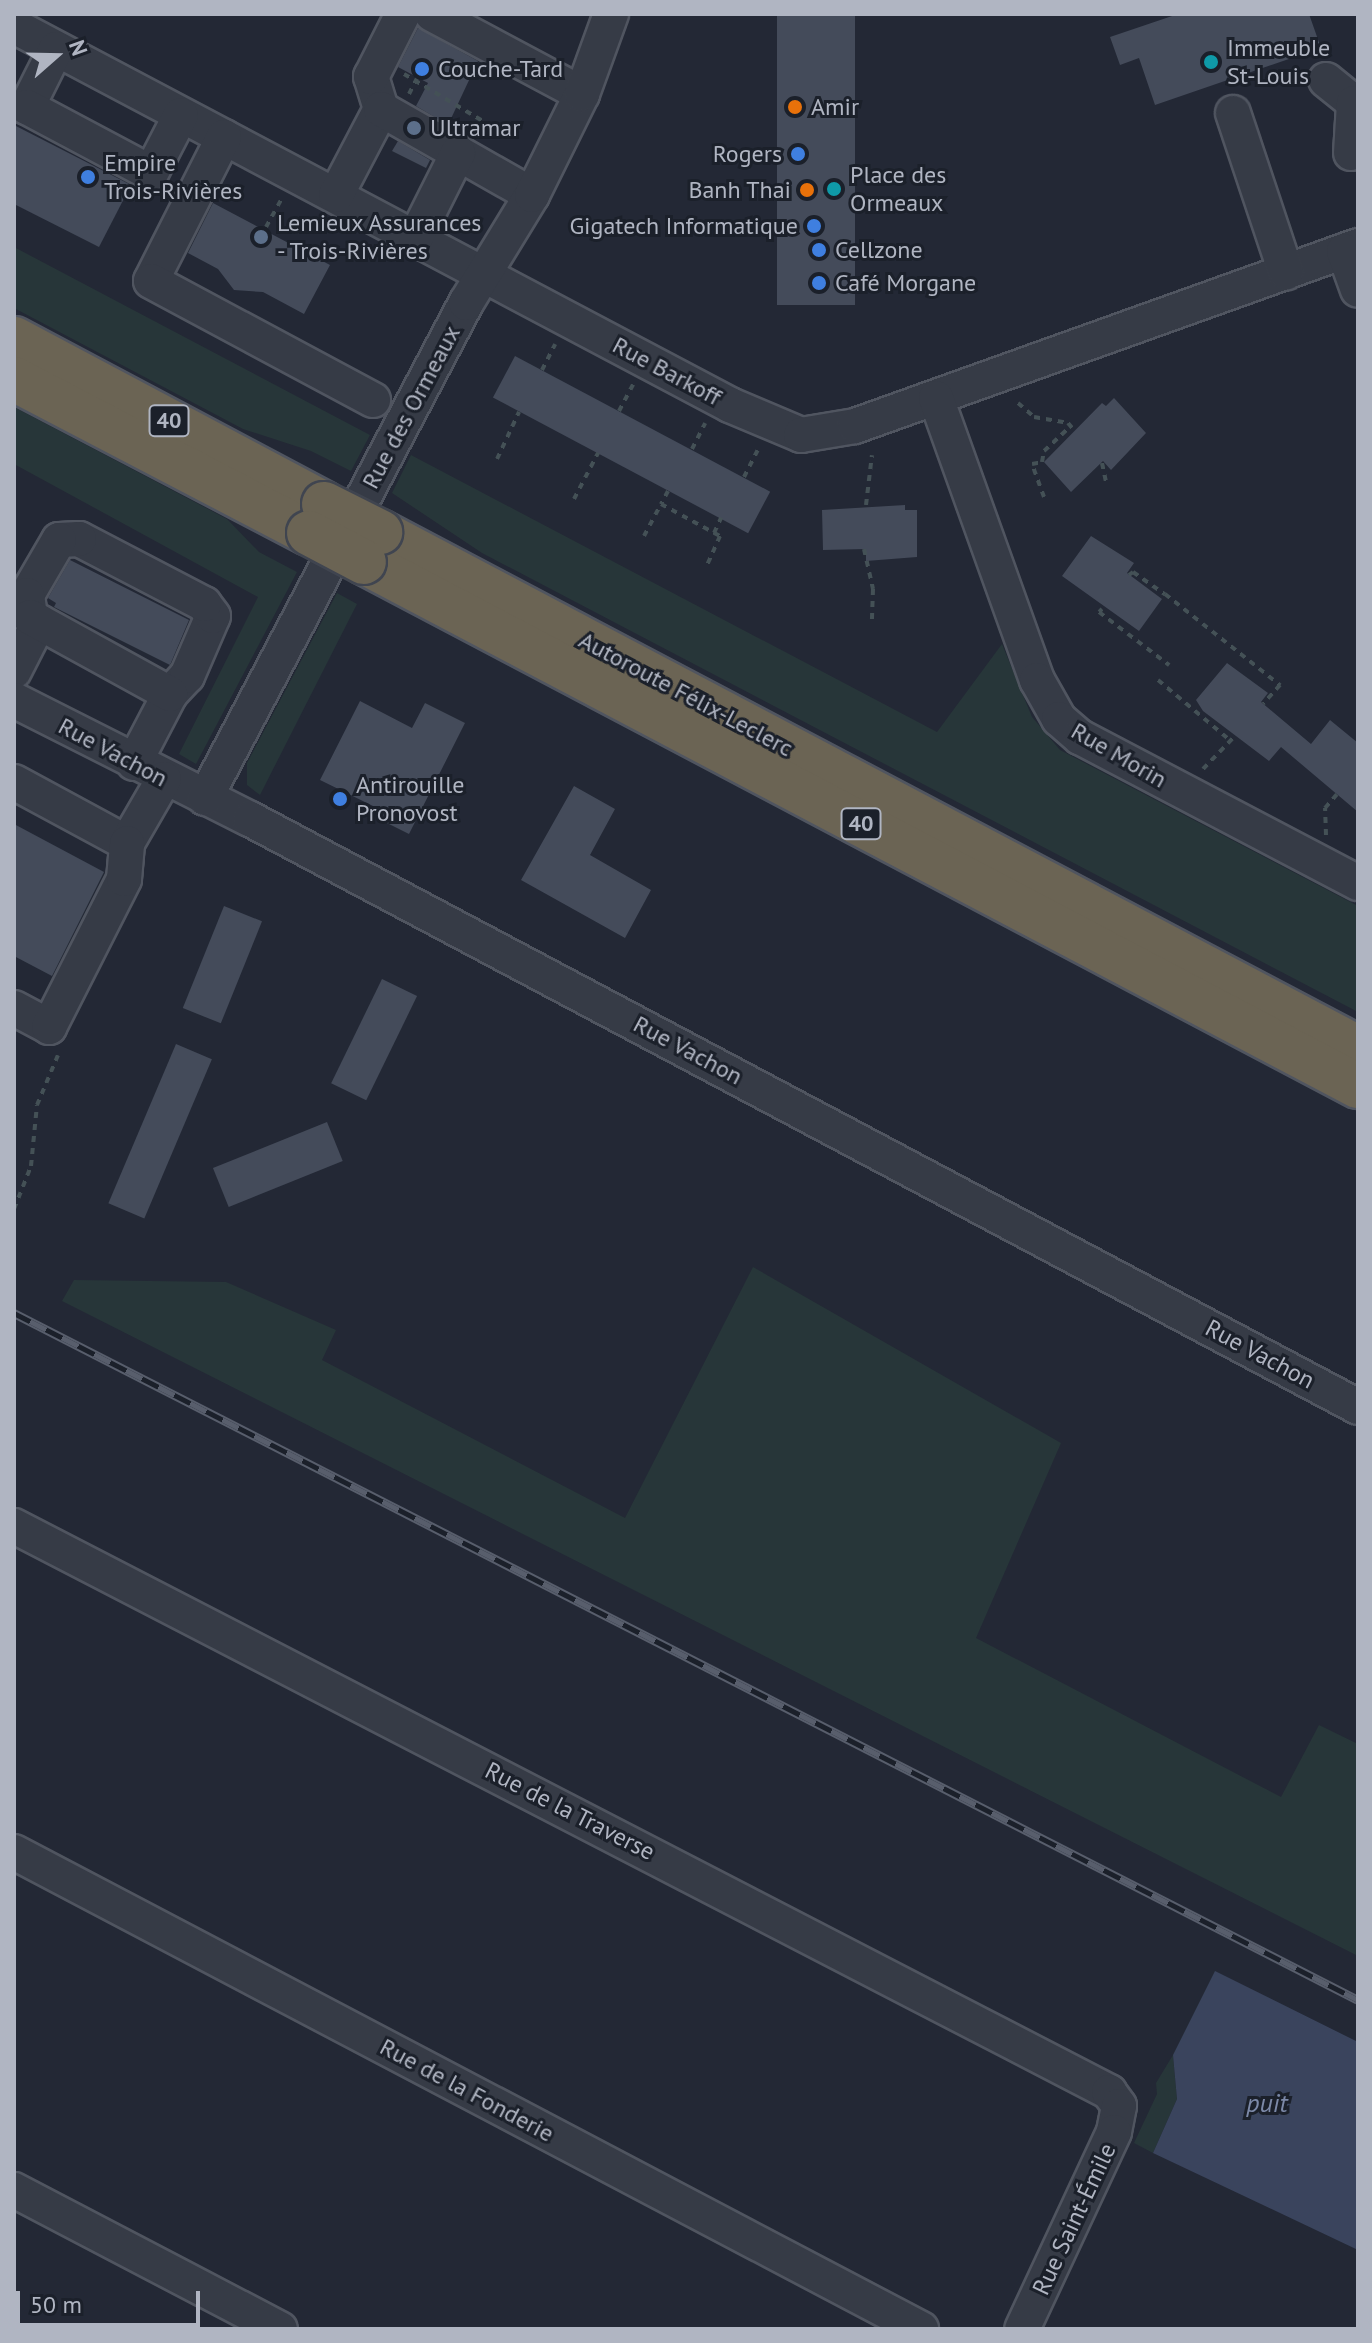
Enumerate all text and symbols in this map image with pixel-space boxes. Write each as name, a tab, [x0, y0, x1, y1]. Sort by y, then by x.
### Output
north arrow	[16, 16, 96, 96]
place label: Immeuble St-Louis	[1227, 34, 1330, 90]
text: N	[63, 36, 94, 59]
marker: Immeuble St-Louis	[1202, 53, 1220, 71]
place label: Couche-Tard	[438, 55, 563, 83]
marker: Couche-Tard	[413, 60, 431, 78]
place label: Amir	[811, 93, 859, 121]
marker: Amir	[786, 98, 804, 116]
place label: Ultramar	[430, 114, 520, 142]
marker: Ultramar	[405, 119, 423, 137]
place label: Rogers	[713, 140, 782, 168]
marker: Rogers	[789, 145, 807, 163]
place label: Empire Trois-Rivières	[104, 149, 242, 205]
place label: Place des Ormeaux	[850, 161, 946, 217]
marker: Empire Trois-Rivières	[79, 168, 97, 186]
place label: Banh Thai	[688, 176, 791, 204]
marker: Place des Ormeaux	[825, 180, 843, 198]
marker: Banh Thai	[798, 181, 816, 199]
place label: Lemieux Assurances - Trois-Rivières	[277, 209, 483, 265]
place label: Gigatech Informatique	[569, 212, 798, 240]
marker: Gigatech Informatique	[805, 217, 823, 235]
marker: Lemieux Assurances - Trois-Rivières	[252, 228, 270, 246]
place label: Cellzone	[835, 236, 923, 264]
marker: Cellzone	[810, 241, 828, 259]
place label: Café Morgane	[835, 269, 976, 297]
marker: Café Morgane	[810, 274, 828, 292]
street label: Rue des Ormeaux	[356, 320, 466, 494]
street label: Rue Barkoff	[608, 330, 726, 412]
road number: 40	[147, 403, 191, 439]
street label: Autoroute Félix-Leclerc	[574, 625, 798, 763]
street label: Rue Vachon	[53, 711, 173, 793]
street label: Rue Morin	[1066, 716, 1172, 794]
place label: Antirouille Pronovost	[356, 771, 464, 827]
marker: Antirouille Pronovost	[331, 790, 349, 808]
road number: 40	[839, 806, 883, 842]
street label: Rue Vachon	[628, 1009, 748, 1091]
street label: Rue Vachon	[1200, 1313, 1320, 1395]
street label: Rue de la Traverse	[480, 1756, 660, 1866]
street label: Rue de la Fonderie	[375, 2032, 559, 2148]
water label: puit	[1246, 2087, 1288, 2119]
street label: Rue Saint-Émile	[1026, 2139, 1122, 2299]
scale bar	[20, 2275, 204, 2325]
text: 50 m	[30, 2289, 82, 2320]

